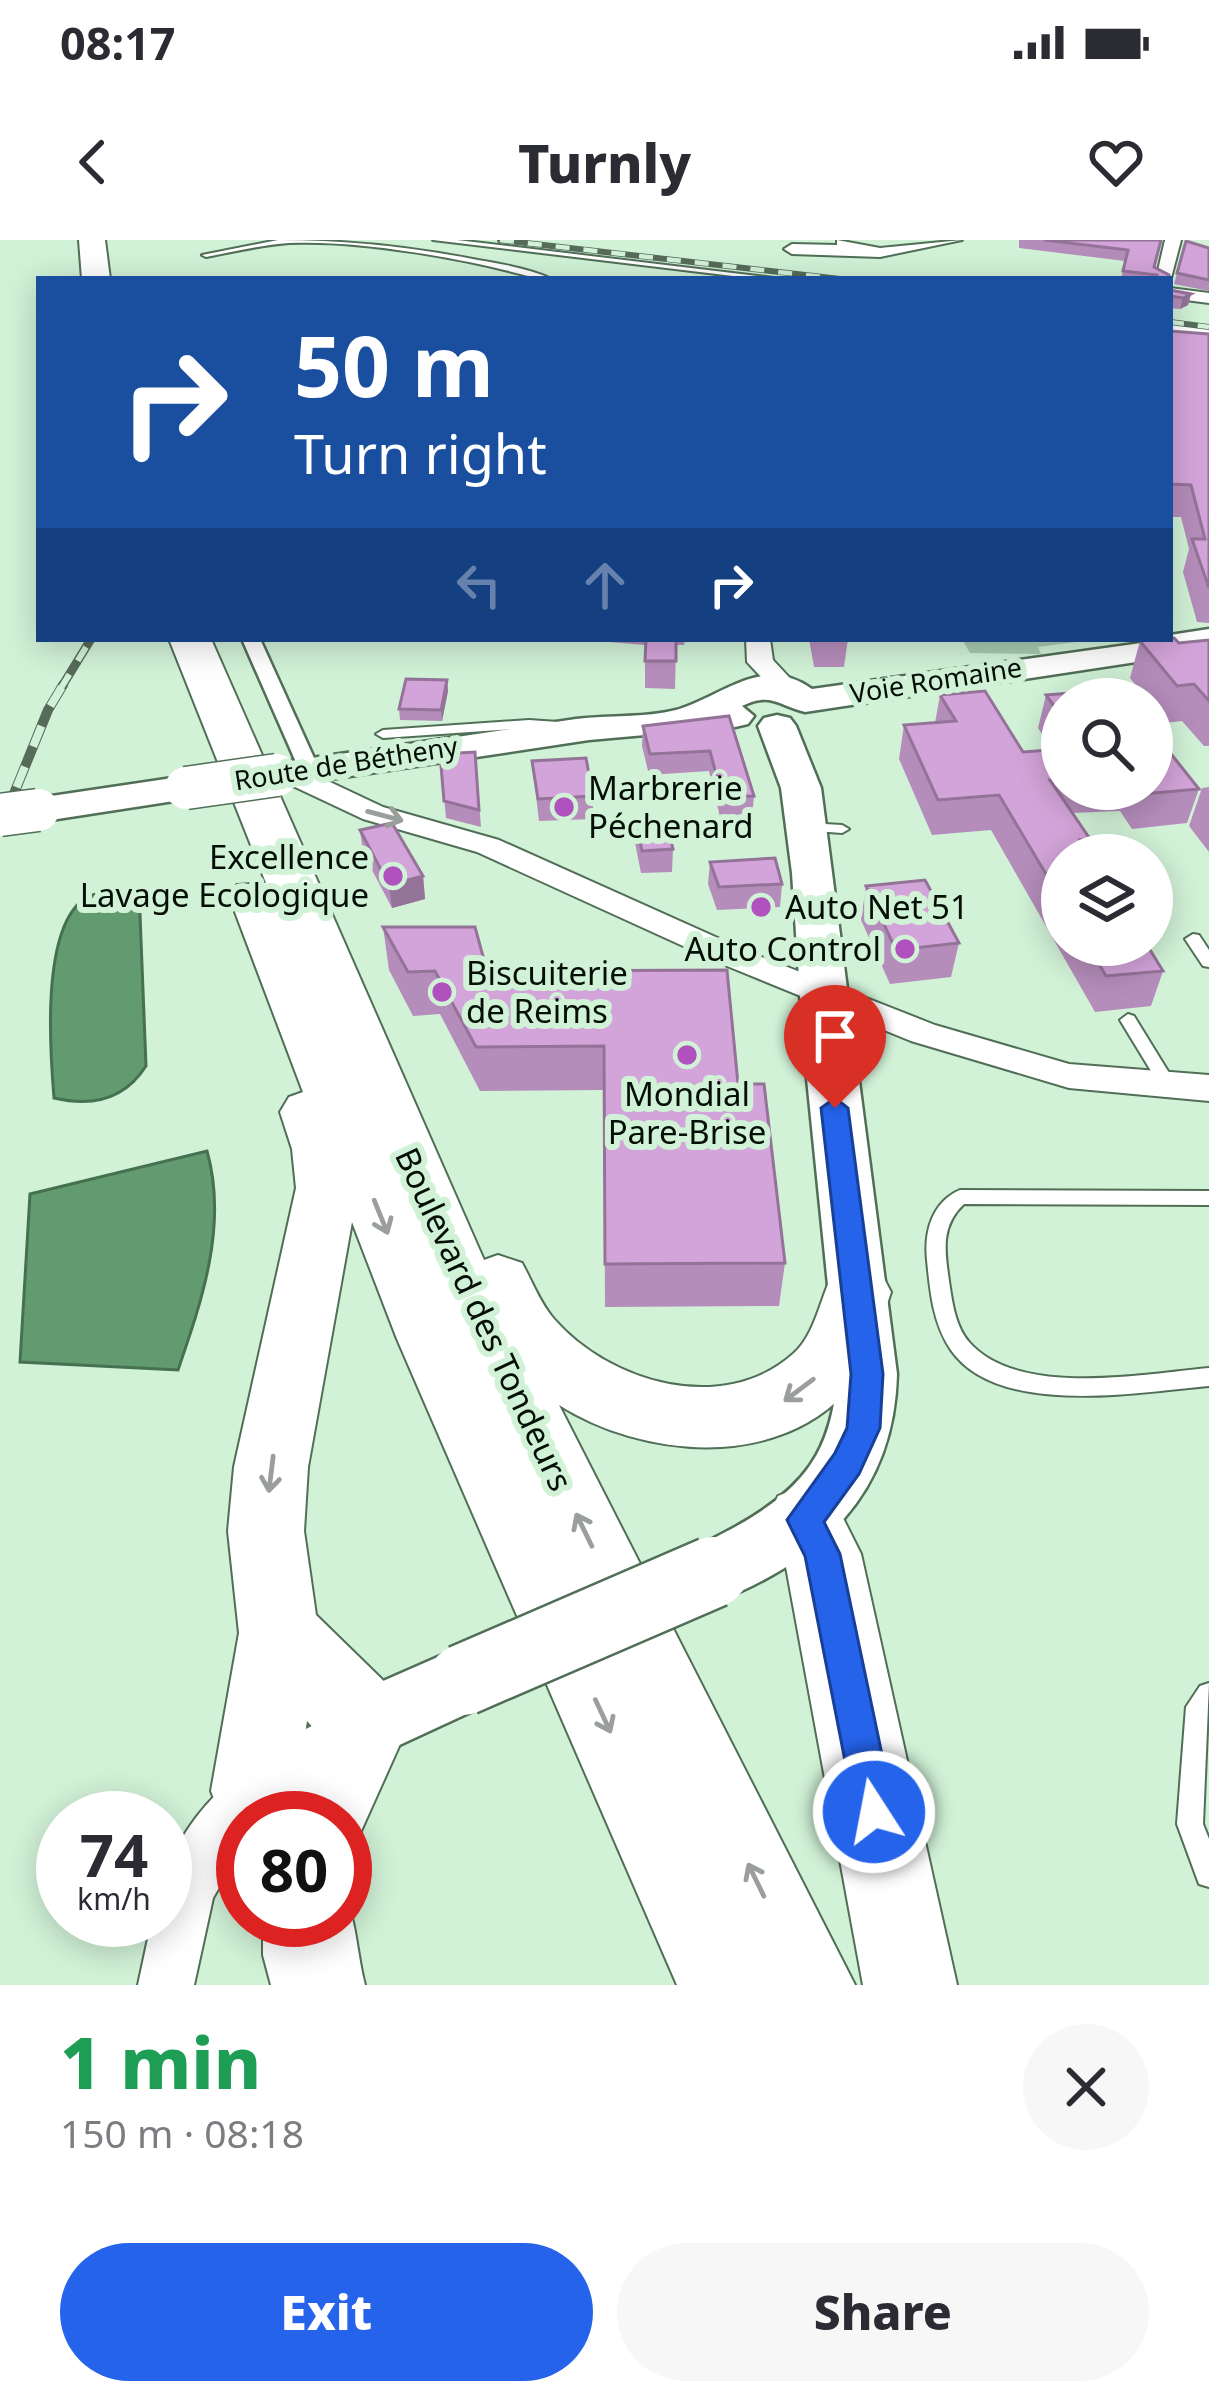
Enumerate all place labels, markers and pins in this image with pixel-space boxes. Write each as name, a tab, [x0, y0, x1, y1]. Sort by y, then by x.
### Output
place label: Marbrerie Péchenard	[588, 765, 754, 848]
marker: Marbrerie Péchenard	[551, 794, 577, 820]
place label: Excellence Lavage Ecologique	[80, 834, 369, 917]
marker: Excellence Lavage Ecologique	[380, 863, 406, 889]
place label: Auto Net 51	[785, 884, 969, 929]
marker: Auto Net 51	[748, 894, 774, 920]
place label: Auto Control	[684, 926, 881, 971]
marker: Auto Control	[892, 936, 918, 962]
place label: Biscuiterie de Reims	[466, 950, 628, 1033]
marker: Biscuiterie de Reims	[429, 979, 455, 1005]
pin	[784, 985, 886, 1108]
marker: Mondial Pare-Brise	[674, 1042, 700, 1068]
place label: Mondial Pare-Brise	[608, 1071, 766, 1154]

